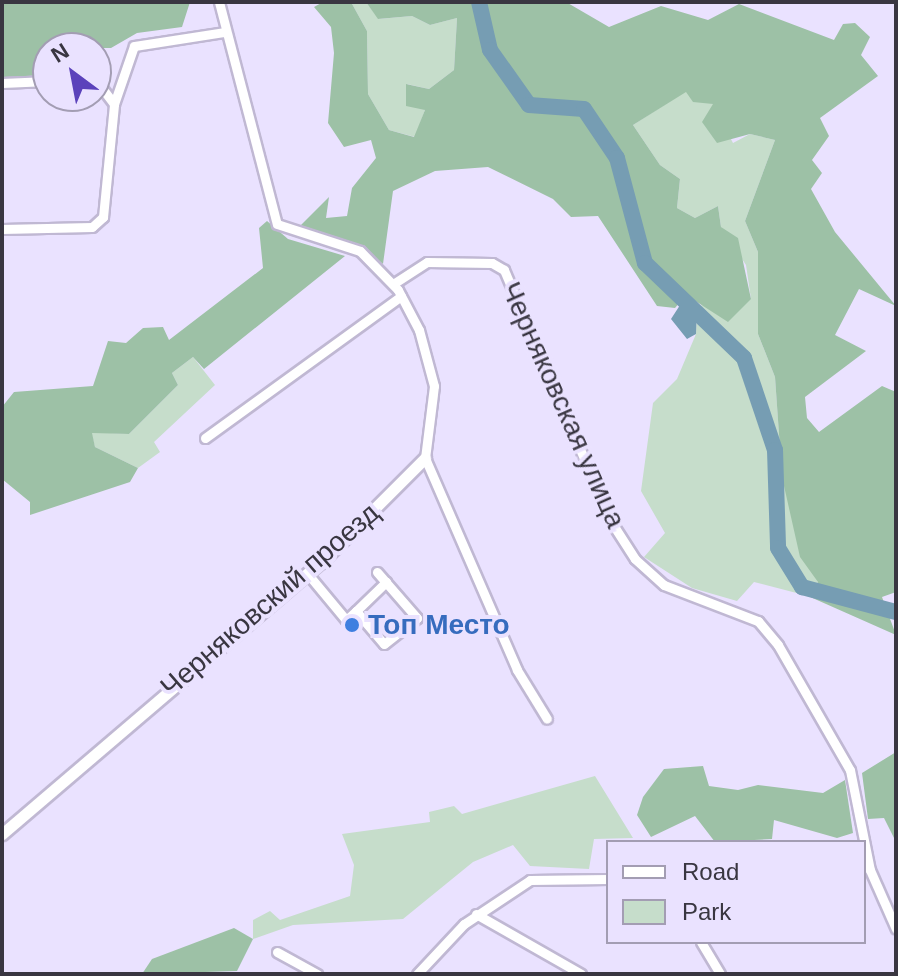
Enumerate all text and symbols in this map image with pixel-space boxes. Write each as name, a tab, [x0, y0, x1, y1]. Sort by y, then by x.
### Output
north arrow	[32, 32, 112, 112]
text: N	[47, 38, 73, 68]
street label: Черняковская улица	[494, 277, 632, 533]
street label: Черняковский проезд	[154, 496, 386, 704]
place label: Топ Место	[368, 608, 510, 642]
marker: Топ Место	[343, 616, 361, 634]
legend	[606, 840, 866, 944]
text: Road	[682, 858, 739, 885]
text: Park	[682, 898, 731, 925]

